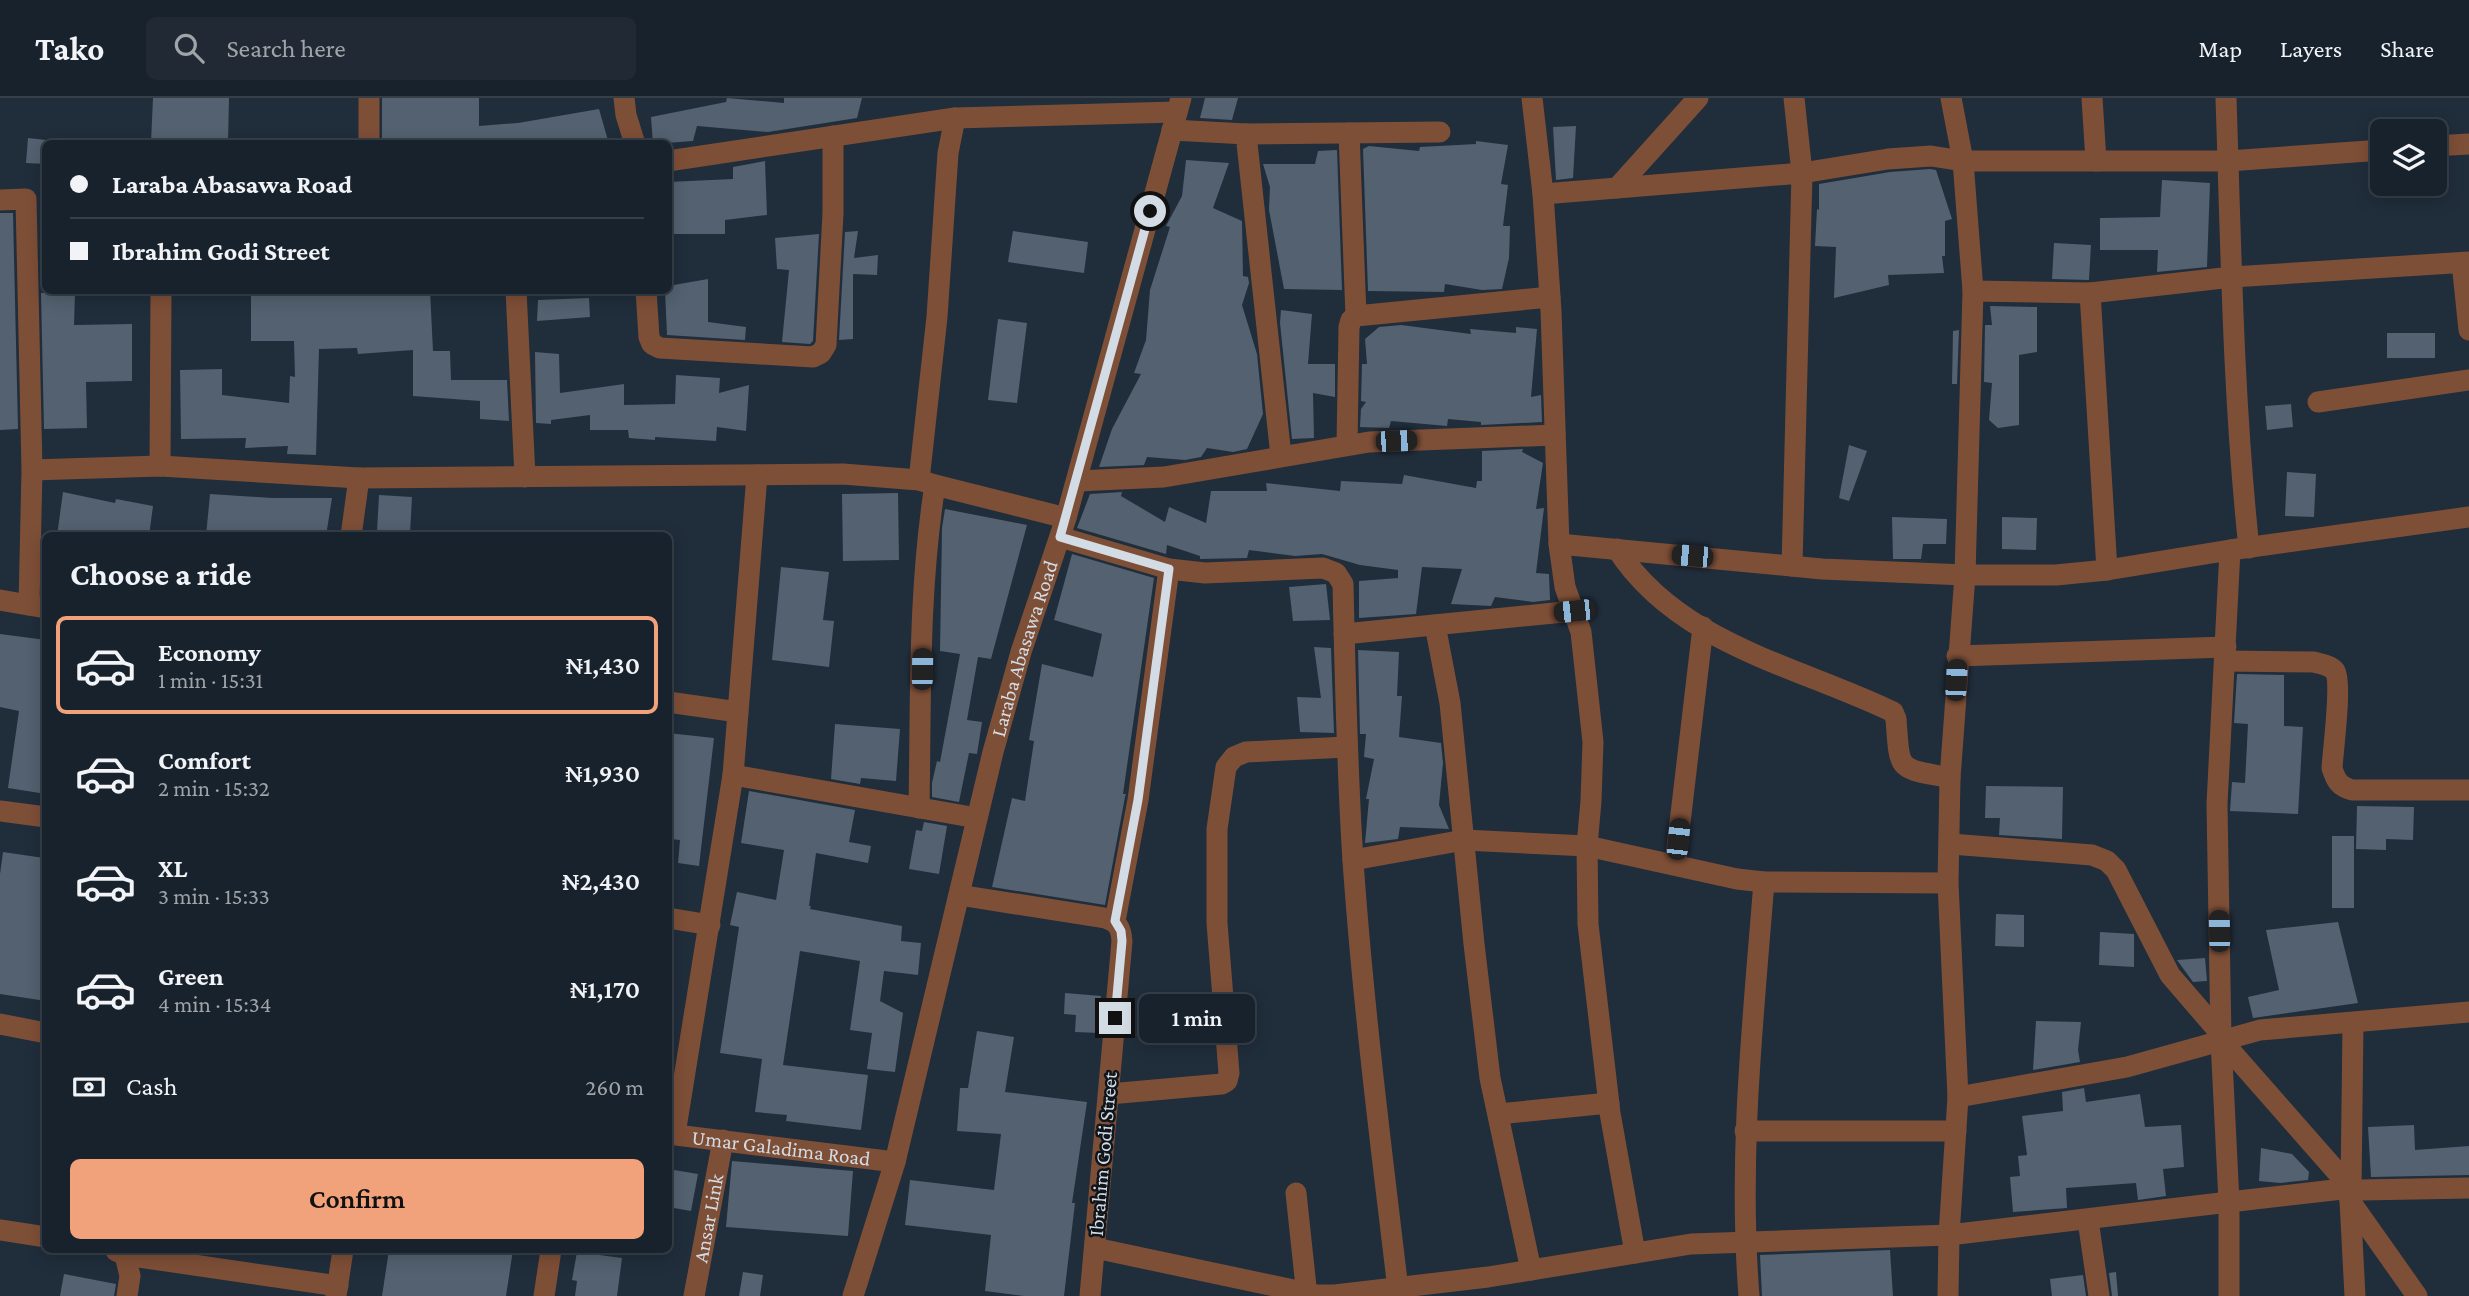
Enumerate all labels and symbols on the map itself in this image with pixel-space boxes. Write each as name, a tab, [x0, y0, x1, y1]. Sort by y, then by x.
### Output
route start	[1134, 195, 1166, 227]
car	[1375, 430, 1418, 452]
car	[1671, 544, 1714, 568]
street label: Laraba Abasawa Road	[986, 557, 1063, 739]
car	[1553, 598, 1596, 624]
car	[912, 648, 933, 690]
car	[1945, 658, 1968, 702]
car	[1666, 817, 1691, 861]
car	[2209, 910, 2230, 952]
callout: 1 min	[1140, 993, 1255, 1042]
route end	[1099, 1002, 1131, 1034]
street label: Ibrahim Godi Street	[1084, 1070, 1122, 1237]
street label: Umar Galadima Road	[691, 1125, 872, 1171]
street label: Ansar Link	[688, 1172, 728, 1265]

